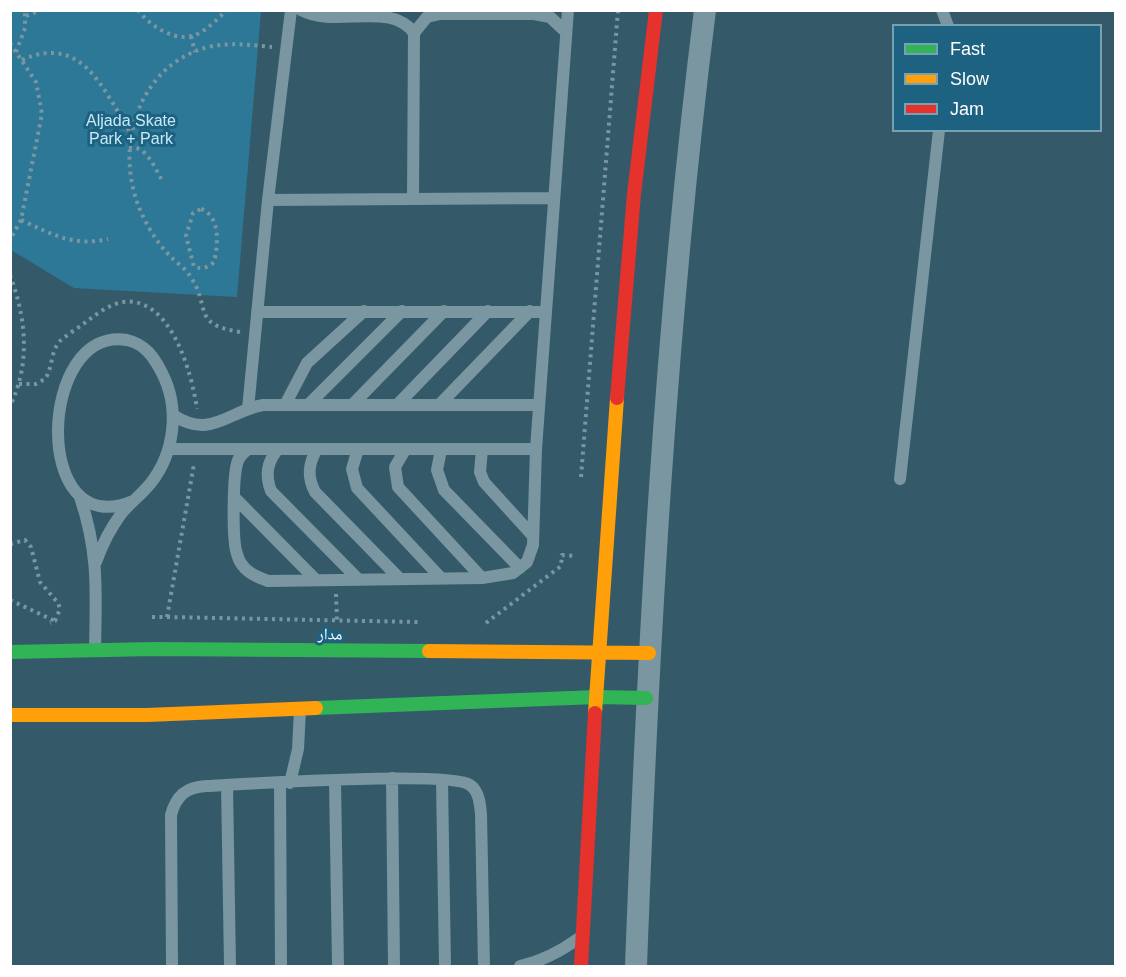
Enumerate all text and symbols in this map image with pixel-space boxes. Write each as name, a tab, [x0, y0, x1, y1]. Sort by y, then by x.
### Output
legend	[892, 24, 1102, 132]
text: Fast	[950, 39, 985, 59]
text: Slow	[950, 69, 989, 89]
text: Jam	[950, 99, 984, 119]
park label: Aljada Skate Park + Park	[86, 112, 176, 150]
street label: مدار	[317, 625, 343, 645]

